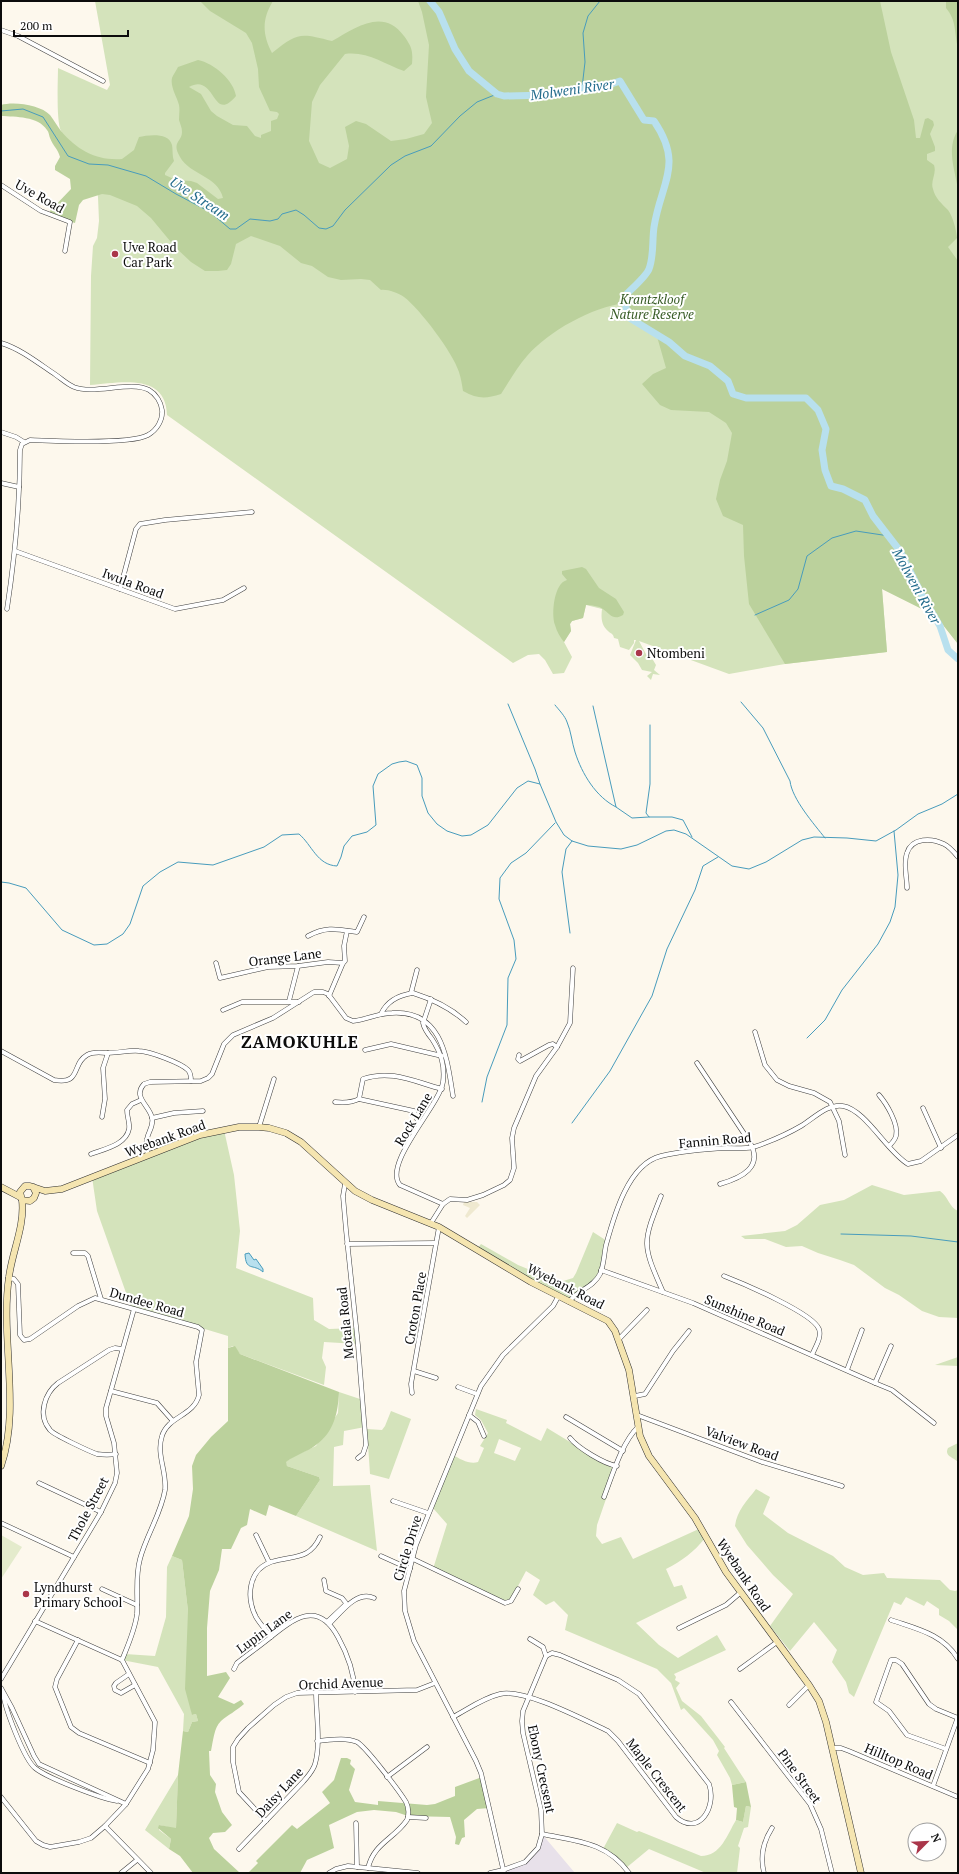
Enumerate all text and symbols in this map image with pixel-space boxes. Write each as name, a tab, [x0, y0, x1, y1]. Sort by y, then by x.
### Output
scale bar	[14, 12, 128, 38]
text: 200 m	[20, 18, 53, 33]
water label: Molweni River	[528, 74, 616, 104]
water label: Uve Stream	[166, 172, 234, 224]
street label: Uve Road	[12, 175, 68, 217]
place label: Uve Road Car Park	[123, 238, 177, 271]
marker: Uve Road Car Park	[110, 249, 120, 259]
park label: Krantzkloof Nature Reserve	[609, 290, 694, 323]
water label: Molweni River	[888, 544, 946, 628]
street label: Iwula Road	[100, 564, 166, 602]
place label: Ntombeni	[647, 644, 705, 662]
marker: Ntombeni	[634, 648, 644, 658]
street label: Orange Lane	[247, 944, 323, 970]
district label: ZAMOKUHLE	[241, 1030, 359, 1053]
street label: Rock Lane	[390, 1089, 436, 1149]
street label: Wyebank Road	[122, 1115, 208, 1161]
street label: Fannin Road	[678, 1128, 752, 1152]
street label: Wyebank Road	[524, 1259, 608, 1313]
street label: Croton Place	[400, 1270, 430, 1346]
street label: Dundee Road	[108, 1283, 186, 1321]
street label: Motala Road	[332, 1286, 358, 1360]
street label: Sunshine Road	[702, 1290, 788, 1340]
street label: Valview Road	[703, 1421, 781, 1465]
street label: Thole Street	[63, 1473, 113, 1545]
street label: Circle Drive	[388, 1513, 426, 1583]
street label: Wyebank Road	[713, 1535, 775, 1615]
place label: Lyndhurst Primary School	[34, 1578, 122, 1611]
marker: Lyndhurst Primary School	[21, 1589, 31, 1599]
street label: Lupin Lane	[233, 1605, 295, 1657]
street label: Orchid Avenue	[298, 1673, 384, 1693]
street label: Ebony Crecsent	[524, 1723, 560, 1815]
street label: Maple Crescent	[622, 1734, 692, 1816]
street label: Hilltop Road	[862, 1739, 936, 1783]
street label: Pine Street	[774, 1745, 826, 1807]
street label: Daisy Lane	[251, 1763, 307, 1821]
north arrow	[907, 1822, 947, 1862]
text: N	[928, 1831, 944, 1845]

